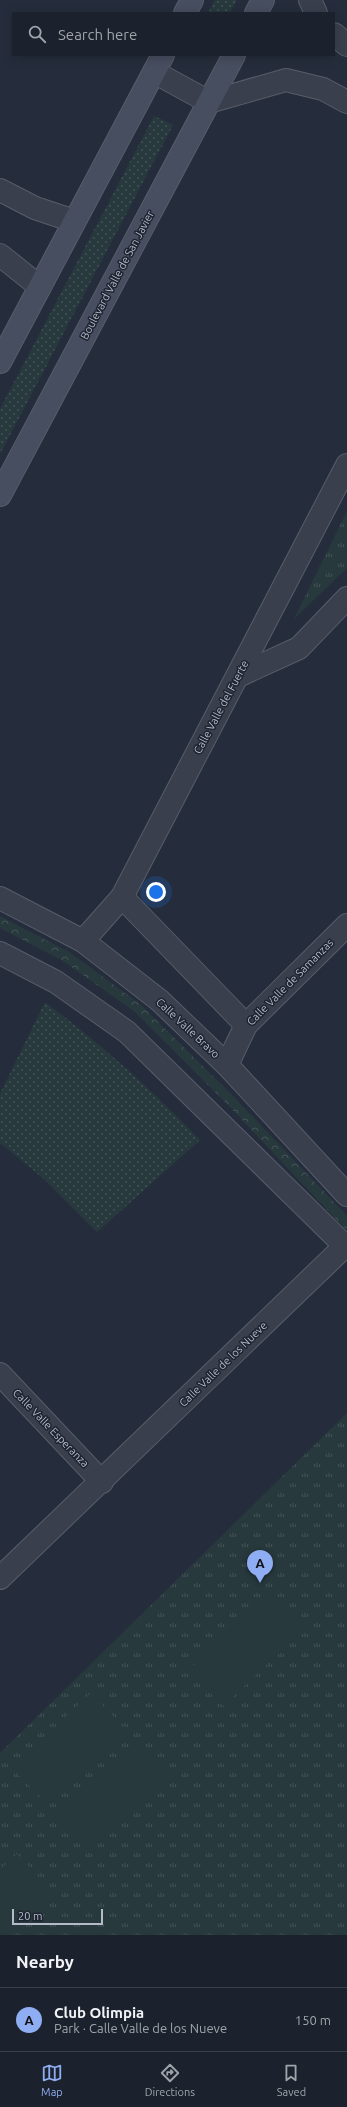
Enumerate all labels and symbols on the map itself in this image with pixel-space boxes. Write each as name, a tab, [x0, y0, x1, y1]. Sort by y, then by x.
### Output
street label: Boulevard Valle de San Javier	[78, 208, 157, 341]
street label: Calle Valle del Fuerte	[191, 658, 251, 756]
your location	[146, 882, 166, 902]
street label: Calle Valle de Samanzas	[244, 936, 336, 1028]
street label: Calle Valle Bravo	[154, 996, 222, 1060]
street label: Calle Valle de los Nueve	[177, 1319, 269, 1409]
street label: Calle Valle Esperanza	[11, 1386, 91, 1470]
pin: A	[247, 1550, 273, 1583]
scale bar	[12, 1907, 103, 1926]

